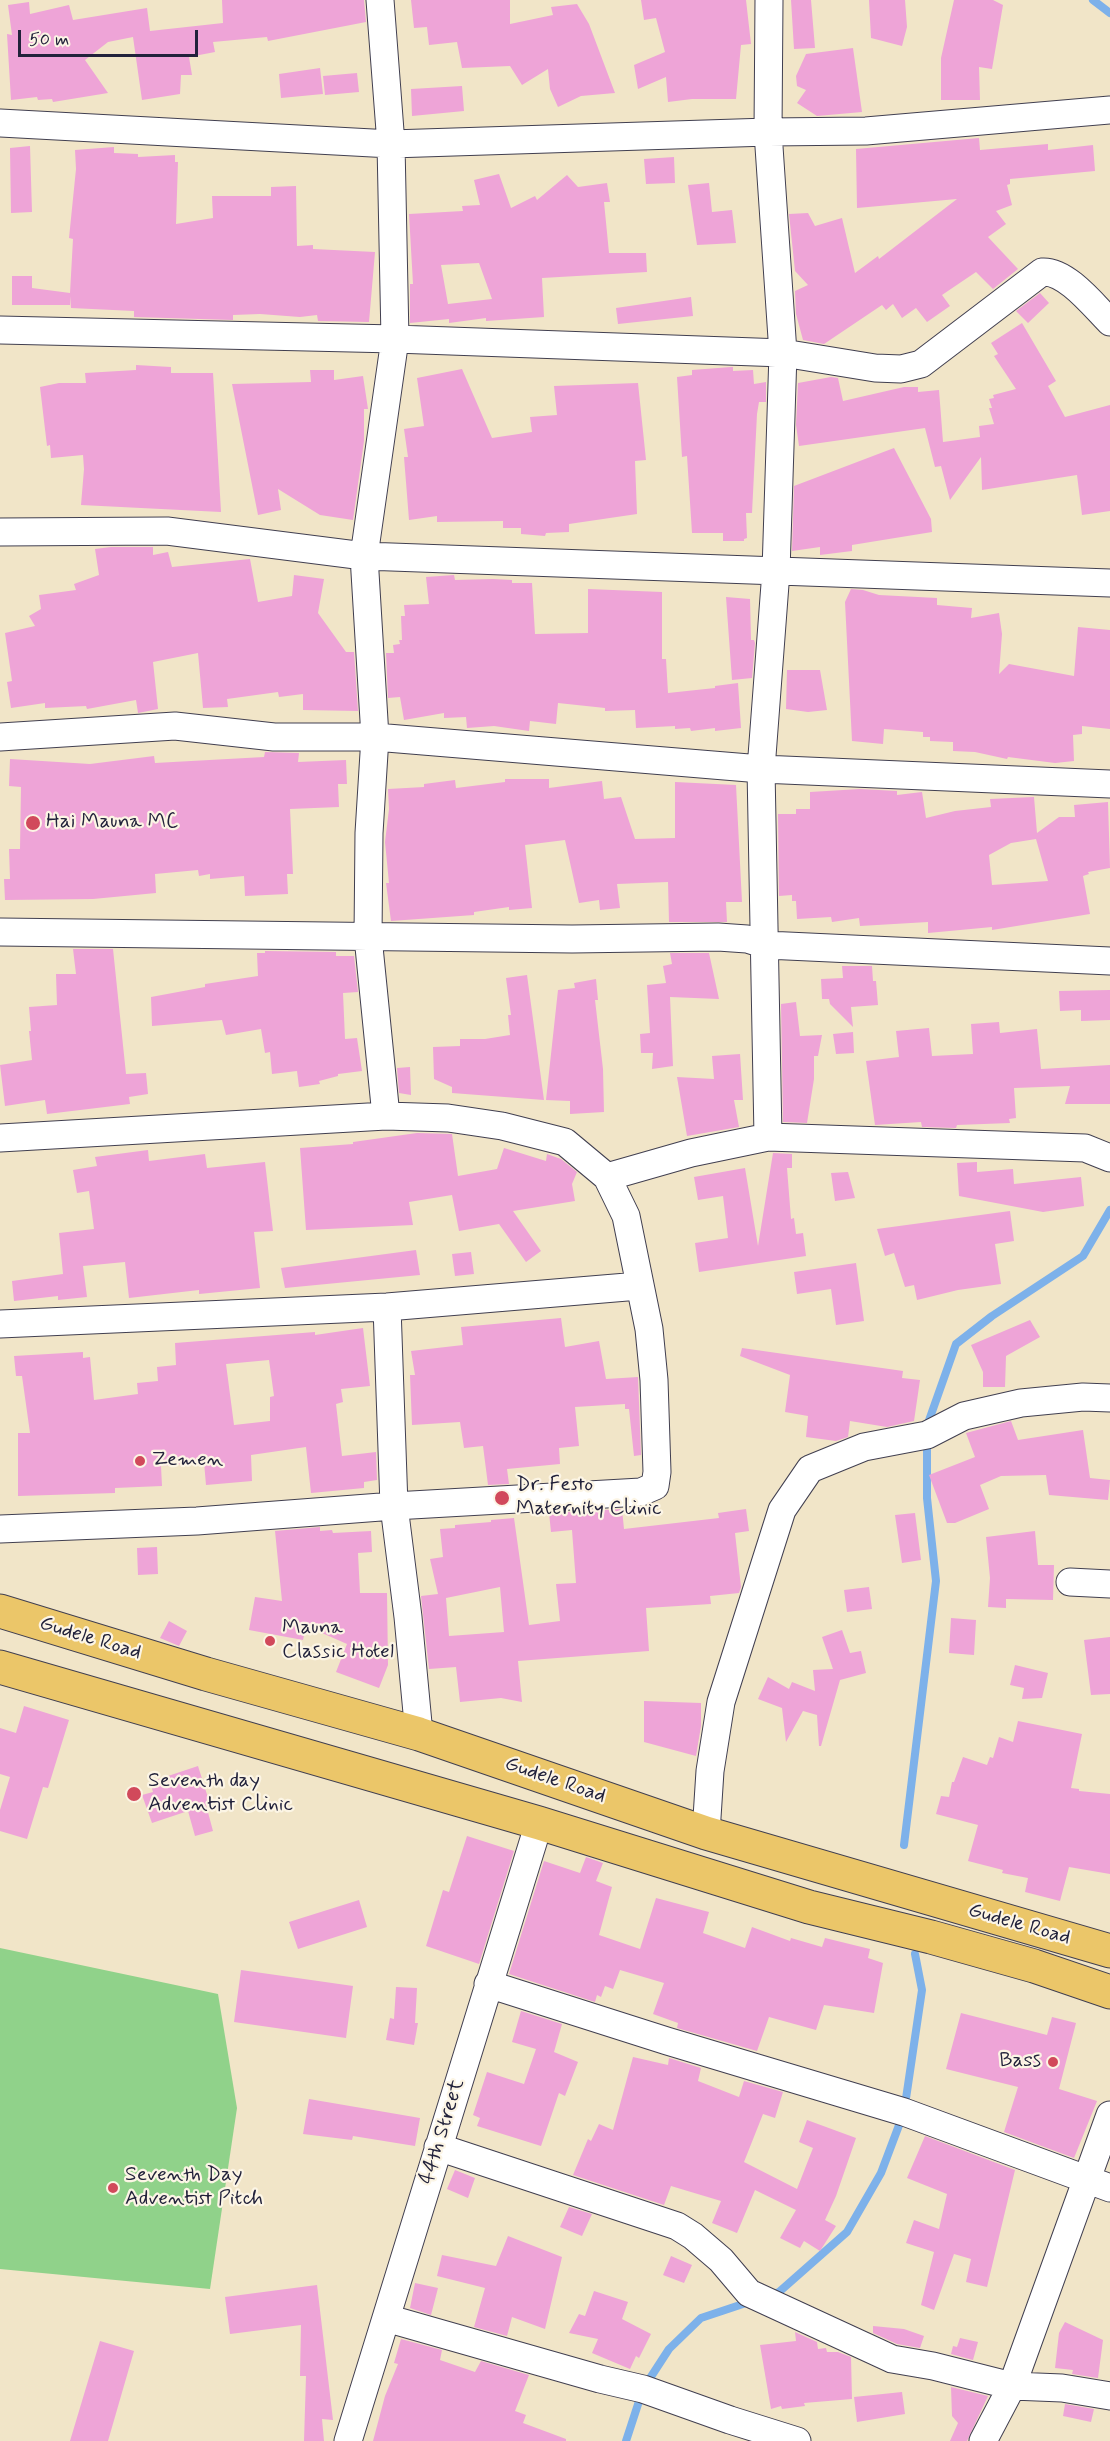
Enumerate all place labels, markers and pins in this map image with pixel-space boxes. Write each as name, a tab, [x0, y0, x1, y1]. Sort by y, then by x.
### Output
place label: Hai Mauna MC	[46, 810, 178, 836]
marker: Hai Mauna MC	[24, 814, 42, 832]
place label: Zemen	[152, 1448, 223, 1474]
marker: Zemen	[133, 1454, 147, 1468]
place label: Dr. Festo Maternity Clinic	[516, 1473, 662, 1523]
marker: Dr. Festo Maternity Clinic	[493, 1489, 511, 1507]
place label: Mauna Classic Hotel	[282, 1616, 394, 1666]
marker: Mauna Classic Hotel	[263, 1634, 277, 1648]
place label: Seventh day Adventist Clinic	[148, 1769, 293, 1819]
marker: Seventh day Adventist Clinic	[125, 1785, 143, 1803]
place label: Bass	[999, 2049, 1041, 2075]
marker: Bass	[1046, 2055, 1060, 2069]
place label: Seventh Day Adventist Pitch	[125, 2163, 263, 2213]
marker: Seventh Day Adventist Pitch	[106, 2181, 120, 2195]

